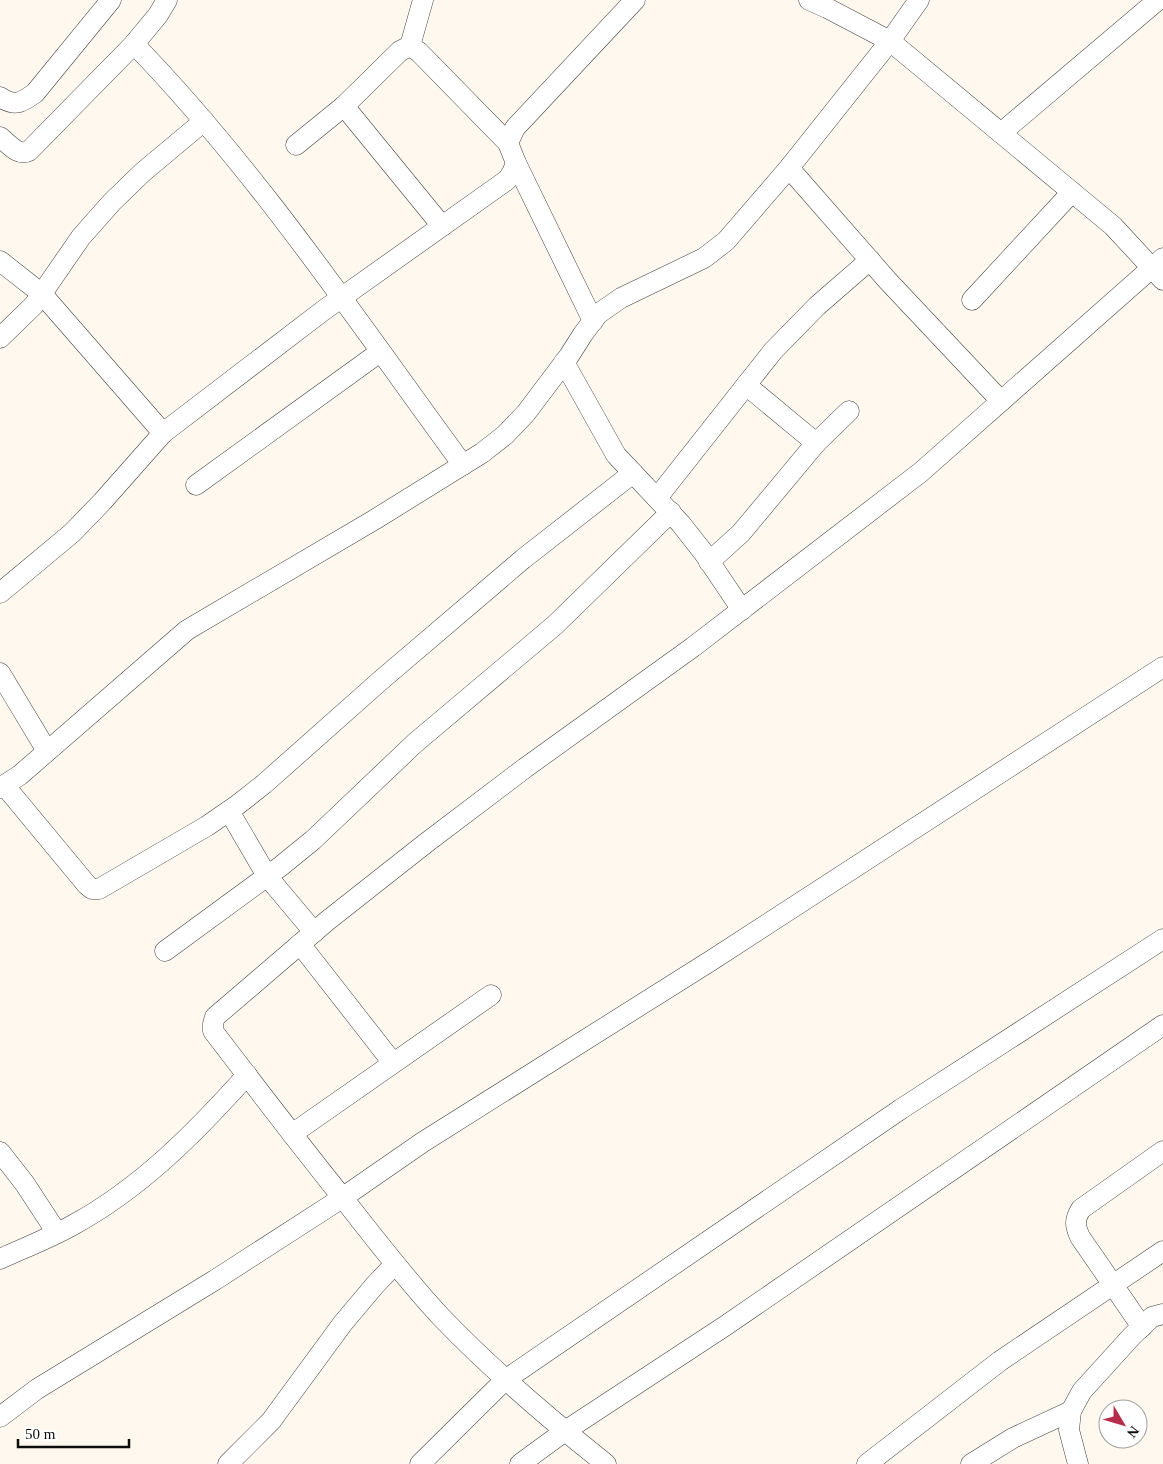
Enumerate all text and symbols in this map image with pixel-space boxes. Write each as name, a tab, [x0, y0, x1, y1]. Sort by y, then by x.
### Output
north arrow	[1098, 1399, 1148, 1449]
scale bar	[18, 1416, 129, 1448]
text: N	[1124, 1423, 1142, 1440]
text: 50 m	[25, 1426, 56, 1442]

